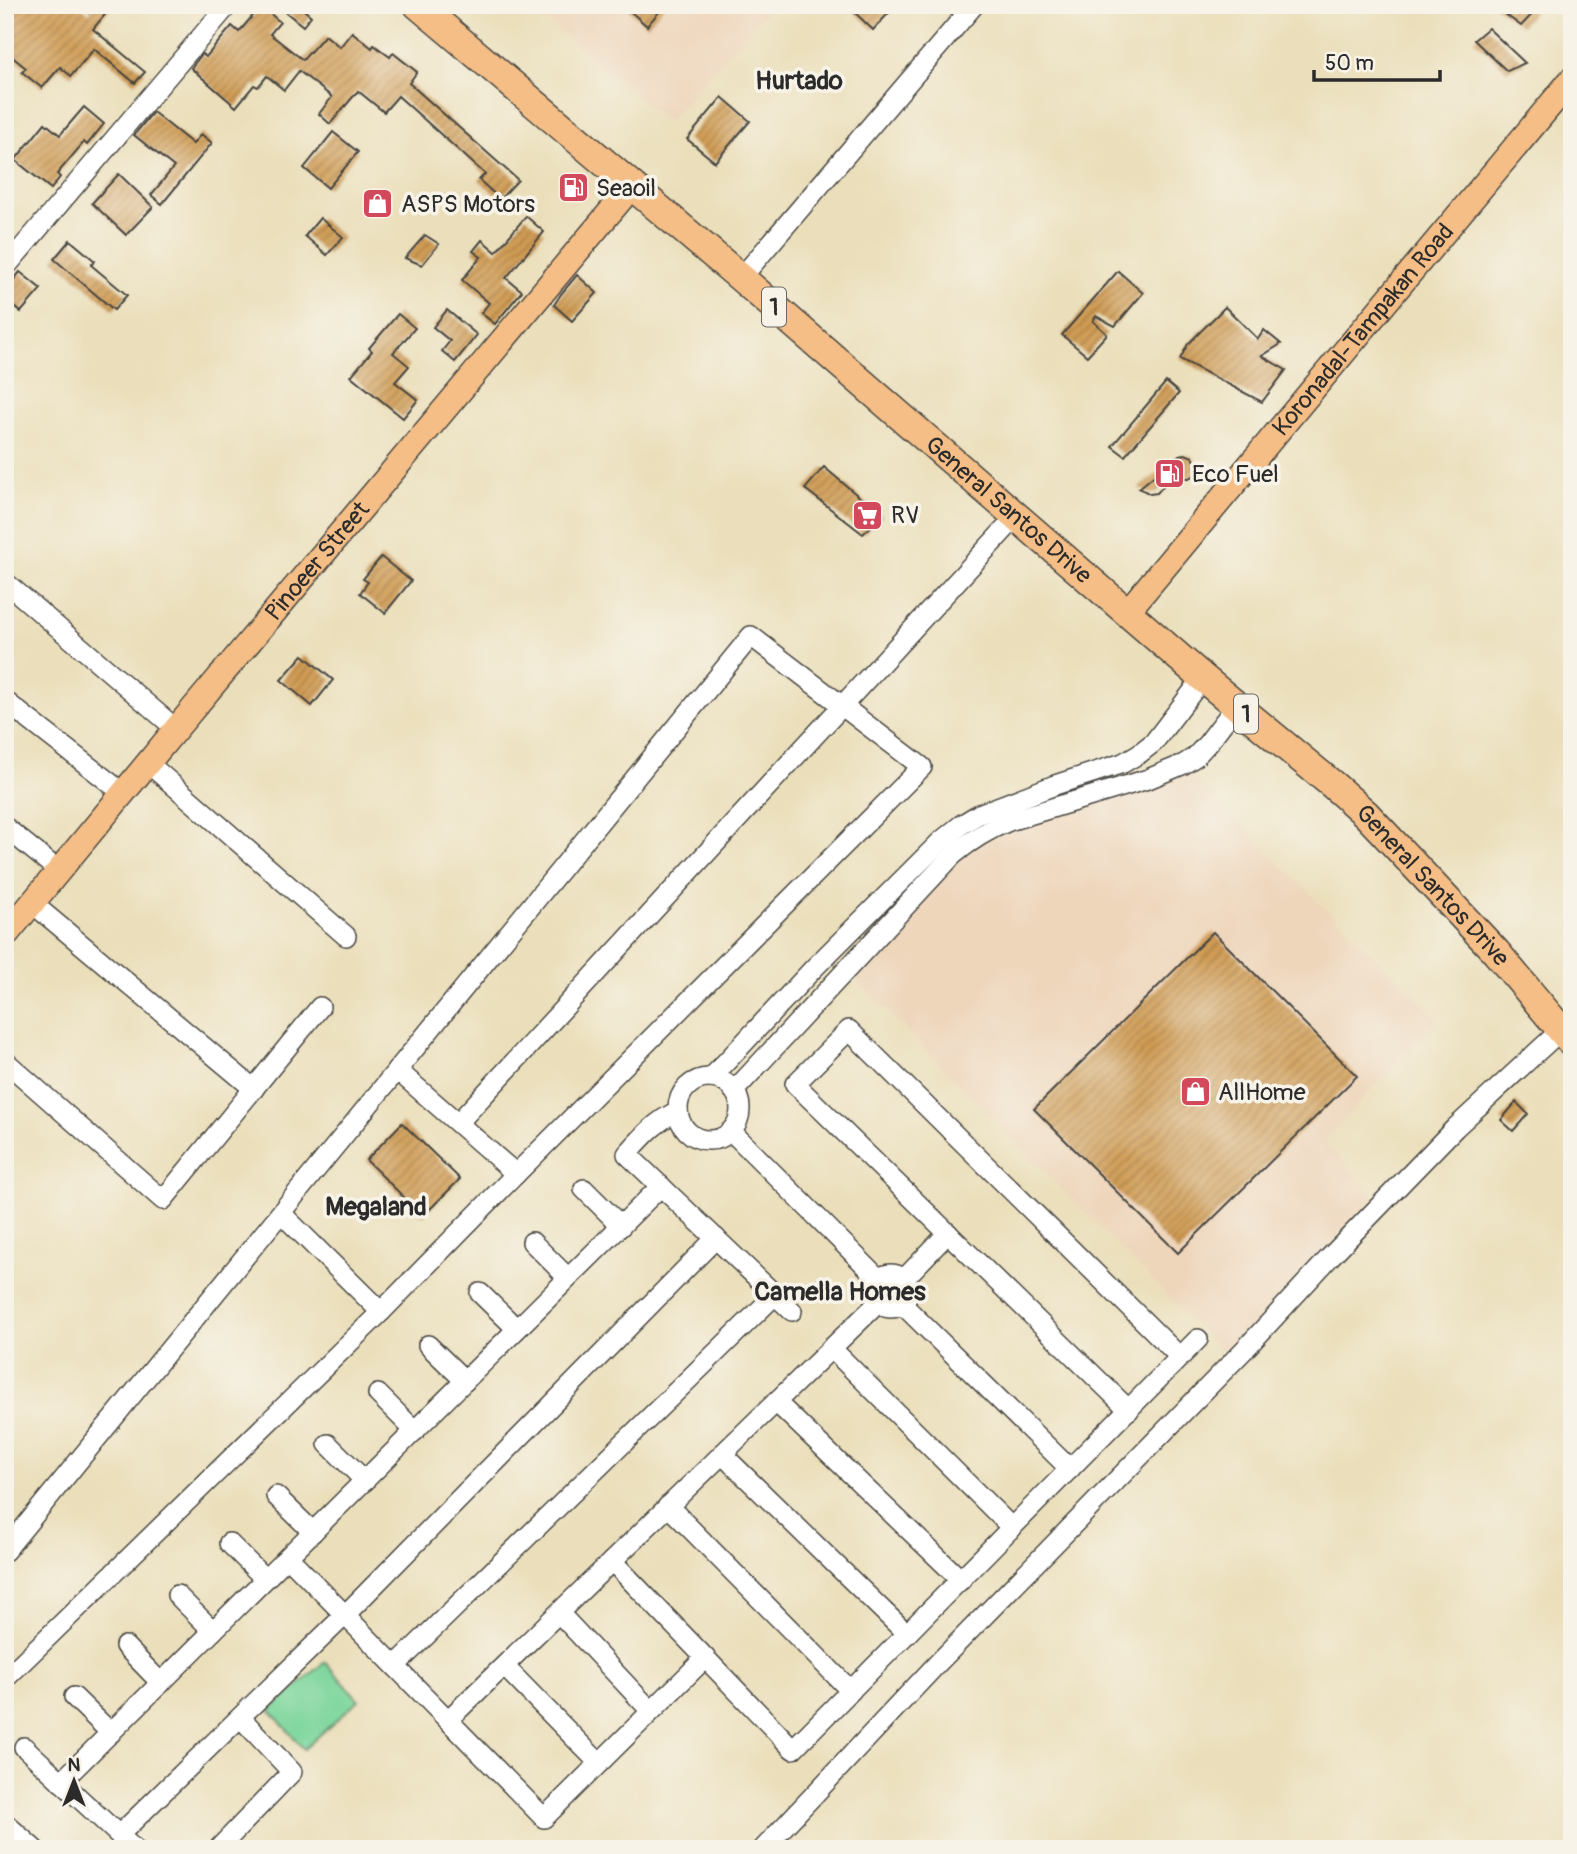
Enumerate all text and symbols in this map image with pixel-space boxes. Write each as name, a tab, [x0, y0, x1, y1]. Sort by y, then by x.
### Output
scale bar	[1314, 38, 1440, 82]
text: 50 m	[1325, 50, 1374, 77]
district label: Hurtado	[755, 65, 843, 97]
fuel station icon: Seaoil	[556, 171, 590, 205]
place label: Seaoil	[596, 174, 656, 203]
shop icon: ASPS Motors	[361, 187, 395, 221]
place label: ASPS Motors	[401, 190, 535, 219]
street label: Koronadal-Tampakan Road	[1266, 217, 1460, 442]
road number: 1	[762, 288, 786, 326]
street label: General Santos Drive	[919, 430, 1098, 590]
fuel station icon: Eco Fuel	[1152, 457, 1186, 491]
place label: Eco Fuel	[1192, 460, 1279, 489]
street label: Pinoeer Street	[259, 495, 376, 626]
supermarket icon: RV	[851, 498, 885, 532]
place label: RV	[891, 501, 919, 530]
road number: 1	[1234, 694, 1258, 734]
street label: General Santos Drive	[1350, 798, 1516, 972]
shop icon: AllHome	[1178, 1075, 1212, 1109]
place label: AllHome	[1218, 1078, 1306, 1107]
district label: Megaland	[325, 1191, 427, 1223]
district label: Camella Homes	[754, 1276, 926, 1308]
north arrow	[38, 1745, 108, 1815]
text: N	[68, 1753, 81, 1777]

